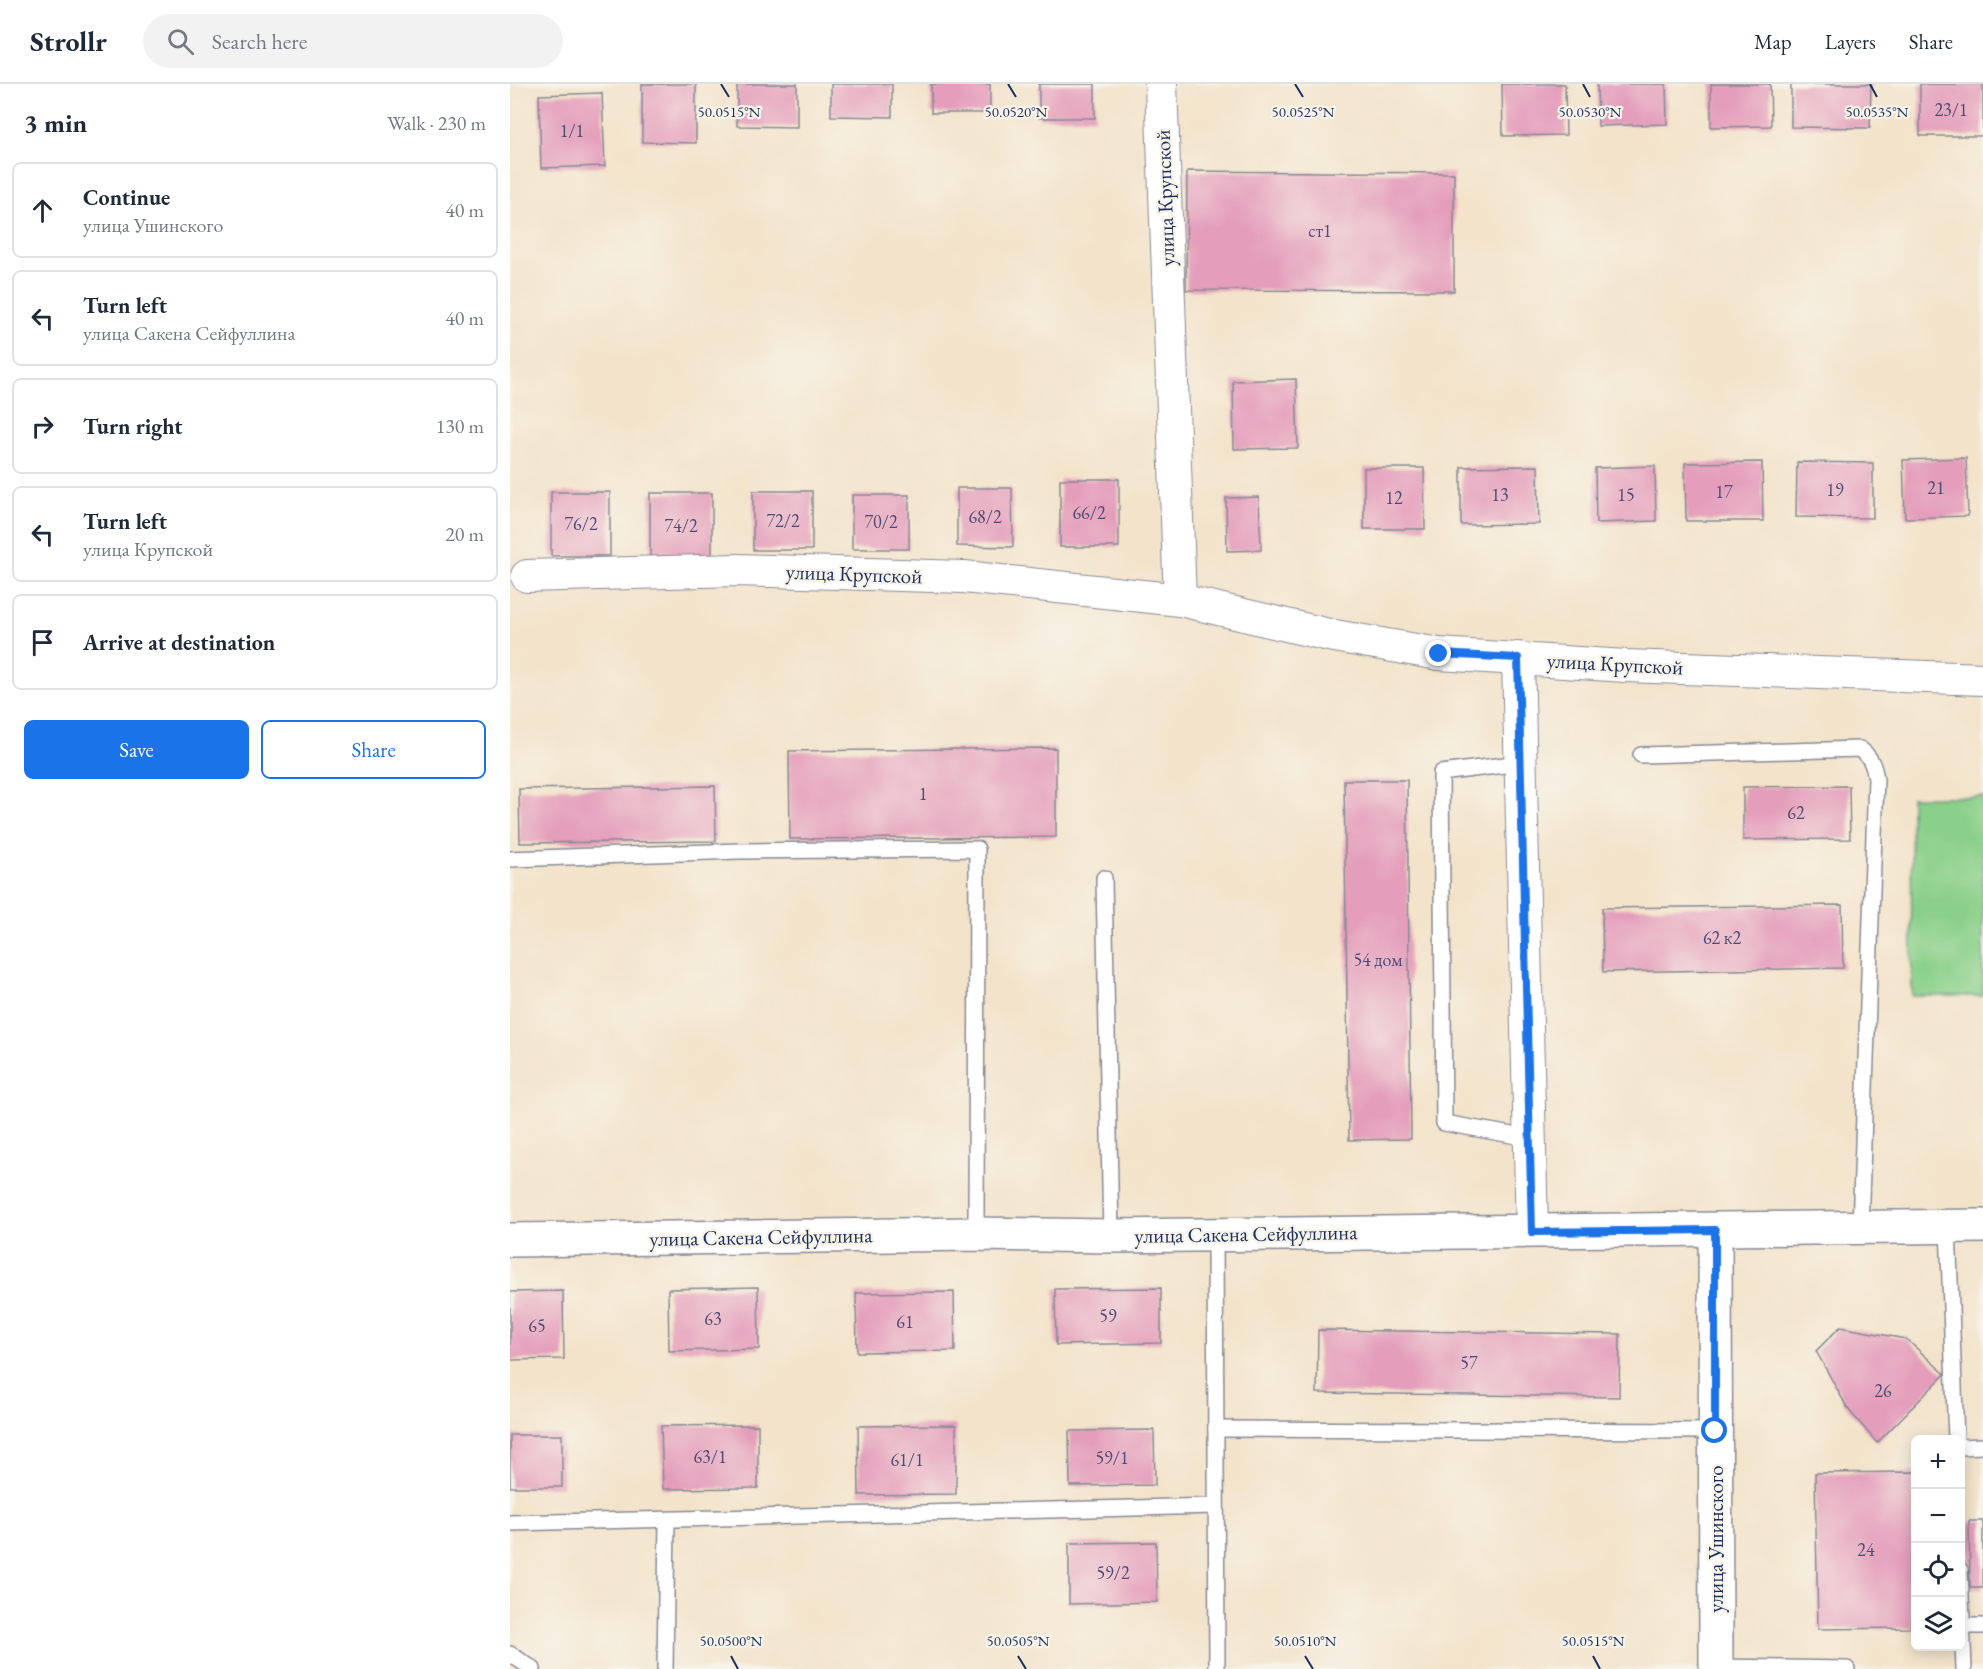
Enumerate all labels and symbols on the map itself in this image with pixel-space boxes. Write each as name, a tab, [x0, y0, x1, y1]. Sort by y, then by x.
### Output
house number: 23/1	[1934, 98, 1968, 121]
text: 50.0515°N	[698, 102, 761, 121]
text: 50.0520°N	[985, 102, 1048, 121]
text: 50.0525°N	[1272, 102, 1335, 121]
text: 50.0530°N	[1559, 102, 1622, 121]
text: 50.0535°N	[1846, 102, 1909, 121]
house number: 1/1	[560, 119, 584, 142]
street label: улица Крупской	[1149, 129, 1180, 267]
house number: ст1	[1308, 219, 1332, 242]
house number: 21	[1927, 476, 1945, 499]
house number: 19	[1826, 478, 1844, 501]
house number: 17	[1715, 480, 1733, 503]
house number: 13	[1491, 483, 1509, 506]
house number: 15	[1617, 483, 1635, 506]
house number: 12	[1385, 486, 1403, 509]
house number: 66/2	[1072, 501, 1106, 524]
house number: 68/2	[968, 505, 1002, 528]
house number: 72/2	[766, 509, 800, 532]
house number: 70/2	[864, 510, 898, 533]
house number: 76/2	[564, 512, 598, 535]
house number: 74/2	[664, 514, 698, 537]
street label: улица Крупской	[785, 558, 923, 589]
route end	[1425, 640, 1451, 666]
street label: улица Крупской	[1546, 646, 1684, 681]
house number: 1	[919, 782, 927, 805]
house number: 62	[1787, 801, 1805, 824]
house number: 62 к2	[1703, 926, 1741, 949]
house number: 54 дом	[1353, 948, 1403, 971]
street label: улица Сакена Сейфуллина	[1134, 1218, 1358, 1249]
street label: улица Сакена Сейфуллина	[649, 1221, 873, 1252]
house number: 59	[1099, 1304, 1117, 1327]
house number: 63	[704, 1307, 722, 1330]
house number: 61	[896, 1310, 914, 1333]
house number: 65	[528, 1314, 546, 1337]
house number: 57	[1460, 1351, 1478, 1374]
house number: 26	[1874, 1379, 1892, 1402]
route start	[1701, 1417, 1727, 1443]
house number: 63/1	[693, 1445, 727, 1468]
house number: 59/1	[1095, 1446, 1129, 1469]
house number: 61/1	[890, 1448, 924, 1471]
street label: улица Ушинского	[1702, 1465, 1729, 1613]
house number: 24	[1857, 1538, 1875, 1561]
house number: 59/2	[1096, 1561, 1130, 1584]
text: 50.0500°N	[700, 1631, 763, 1650]
text: 50.0505°N	[987, 1631, 1050, 1650]
text: 50.0510°N	[1274, 1631, 1337, 1650]
text: 50.0515°N	[1562, 1631, 1625, 1650]

